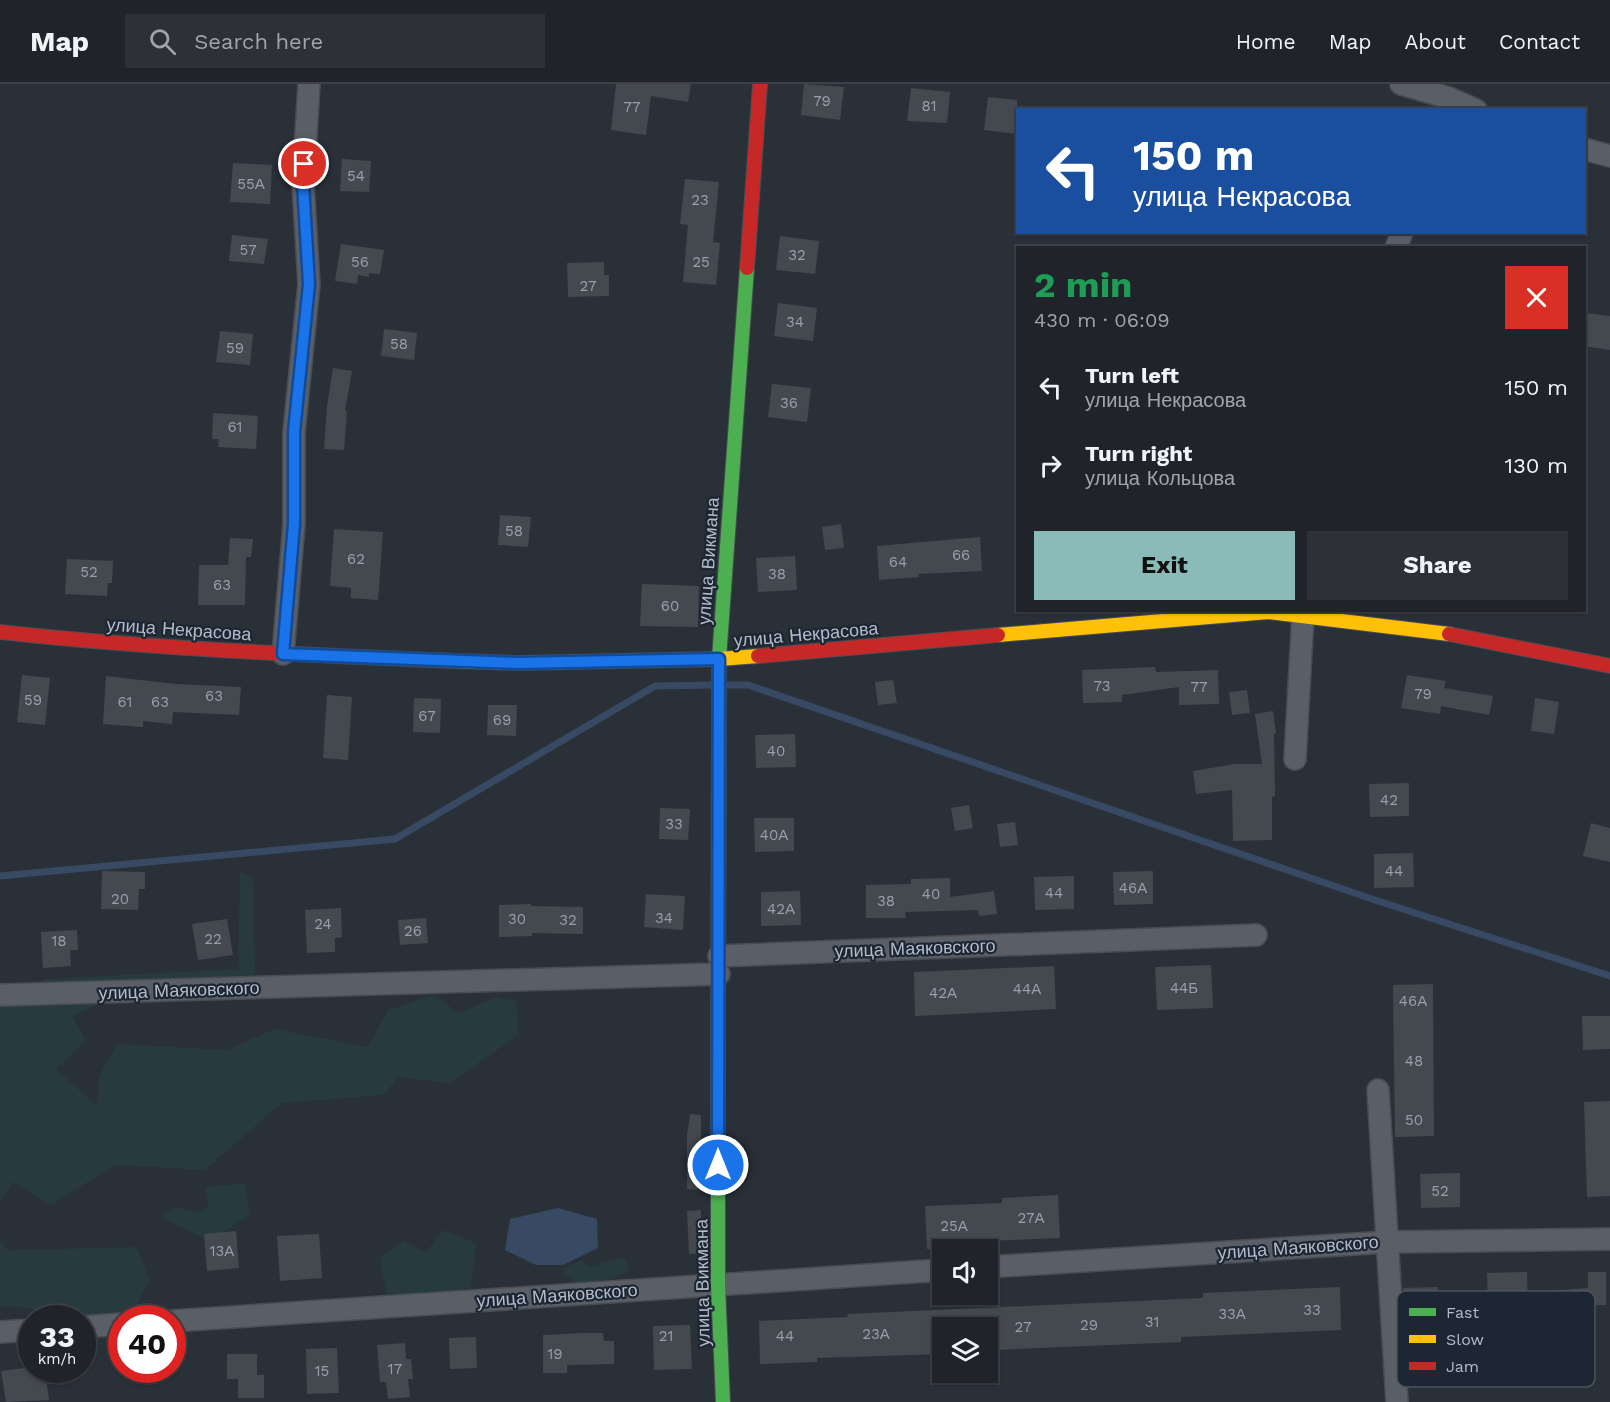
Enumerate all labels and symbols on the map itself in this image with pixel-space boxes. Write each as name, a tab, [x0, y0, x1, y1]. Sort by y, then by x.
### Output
house number: 79	[813, 92, 831, 110]
house number: 81	[921, 97, 937, 115]
house number: 77	[624, 98, 640, 116]
pin	[278, 138, 329, 189]
house number: 54	[347, 167, 365, 185]
house number: 55А	[237, 175, 265, 193]
house number: 23	[691, 191, 709, 209]
house number: 57	[239, 241, 257, 259]
house number: 32	[788, 246, 806, 264]
house number: 56	[351, 253, 369, 271]
house number: 25	[692, 253, 710, 271]
house number: 27	[580, 277, 596, 295]
house number: 34	[786, 313, 804, 331]
house number: 58	[390, 335, 408, 353]
house number: 59	[226, 339, 244, 357]
house number: 36	[780, 394, 798, 412]
house number: 61	[228, 418, 242, 436]
street label: улица Викмана	[693, 495, 723, 626]
house number: 58	[505, 522, 523, 540]
house number: 66	[952, 546, 970, 564]
house number: 62	[347, 550, 365, 568]
house number: 64	[889, 553, 907, 571]
house number: 52	[80, 563, 98, 581]
house number: 38	[768, 565, 786, 583]
house number: 63	[213, 576, 231, 594]
house number: 60	[661, 597, 679, 615]
street label: улица Некрасова	[106, 613, 253, 645]
street label: улица Некрасова	[733, 617, 880, 651]
house number: 73	[1093, 677, 1111, 695]
house number: 77	[1191, 678, 1207, 696]
house number: 79	[1414, 685, 1432, 703]
house number: 63	[205, 687, 223, 705]
house number: 59	[24, 691, 42, 709]
house number: 61	[118, 693, 132, 711]
house number: 63	[151, 693, 169, 711]
house number: 67	[418, 707, 436, 725]
house number: 69	[493, 711, 511, 729]
house number: 40	[767, 742, 785, 760]
house number: 42	[1380, 791, 1398, 809]
house number: 33	[665, 815, 683, 833]
house number: 40А	[760, 826, 788, 844]
house number: 44	[1385, 862, 1403, 880]
house number: 46А	[1119, 879, 1147, 897]
house number: 44	[1045, 884, 1063, 902]
house number: 40	[922, 885, 940, 903]
house number: 20	[111, 890, 129, 908]
house number: 38	[877, 892, 895, 910]
house number: 42А	[767, 900, 795, 918]
house number: 34	[655, 909, 673, 927]
house number: 30	[508, 910, 526, 928]
house number: 32	[559, 911, 577, 929]
house number: 24	[314, 915, 332, 933]
house number: 26	[404, 922, 422, 940]
house number: 22	[204, 930, 222, 948]
house number: 18	[51, 932, 67, 950]
street label: улица Маяковского	[834, 935, 996, 961]
street label: улица Маяковского	[98, 977, 260, 1003]
house number: 44Б	[1170, 979, 1198, 997]
house number: 44А	[1013, 980, 1041, 998]
house number: 42А	[929, 984, 957, 1002]
house number: 46А	[1399, 992, 1427, 1010]
house number: 48	[1405, 1052, 1423, 1070]
house number: 50	[1405, 1111, 1423, 1129]
position arrow	[686, 1133, 750, 1197]
house number: 52	[1431, 1182, 1449, 1200]
house number: 27А	[1018, 1209, 1044, 1227]
house number: 25А	[940, 1217, 968, 1235]
street label: улица Викмана	[690, 1218, 714, 1347]
street label: улица Маяковского	[1217, 1231, 1379, 1263]
house number: 13А	[210, 1242, 234, 1260]
street label: улица Маяковского	[476, 1279, 638, 1311]
legend	[1397, 1291, 1595, 1387]
house number: 33	[1303, 1301, 1321, 1319]
text: Fast	[1446, 1303, 1479, 1322]
speed limit sign: 40	[108, 1305, 186, 1383]
house number: 33А	[1218, 1305, 1246, 1323]
house number: 31	[1145, 1313, 1159, 1331]
house number: 29	[1080, 1316, 1098, 1334]
house number: 27	[1015, 1318, 1031, 1336]
house number: 23А	[862, 1325, 890, 1343]
house number: 21	[659, 1327, 673, 1345]
house number: 44	[776, 1327, 794, 1345]
text: Slow	[1446, 1330, 1484, 1349]
house number: 19	[547, 1345, 563, 1363]
text: Jam	[1446, 1357, 1479, 1376]
house number: 17	[388, 1360, 402, 1378]
house number: 15	[315, 1362, 329, 1380]

